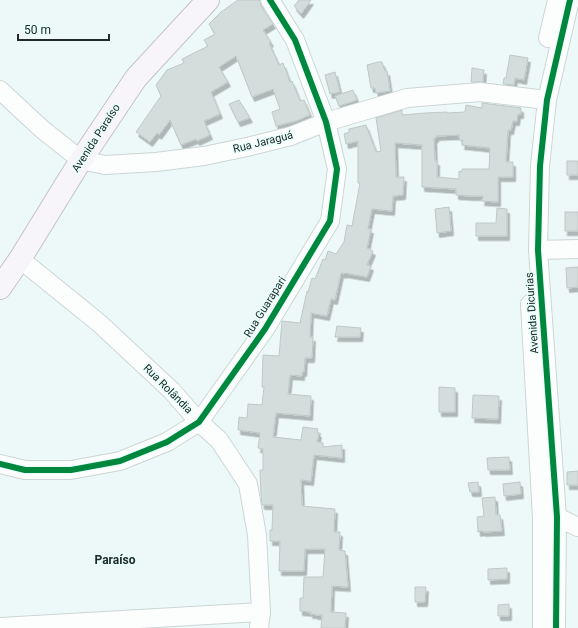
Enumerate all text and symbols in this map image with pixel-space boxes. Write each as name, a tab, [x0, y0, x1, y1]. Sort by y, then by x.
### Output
scale bar	[18, 16, 109, 42]
text: 50 m	[24, 23, 51, 37]
street label: Avenida Paraíso	[69, 101, 123, 175]
street label: Rua Jaraguá	[232, 128, 294, 156]
street label: Avenida Dicurias	[523, 272, 541, 354]
street label: Rua Guarapari	[241, 274, 289, 340]
street label: Rua Rolândia	[141, 362, 195, 416]
district label: Paraíso	[95, 553, 136, 567]

